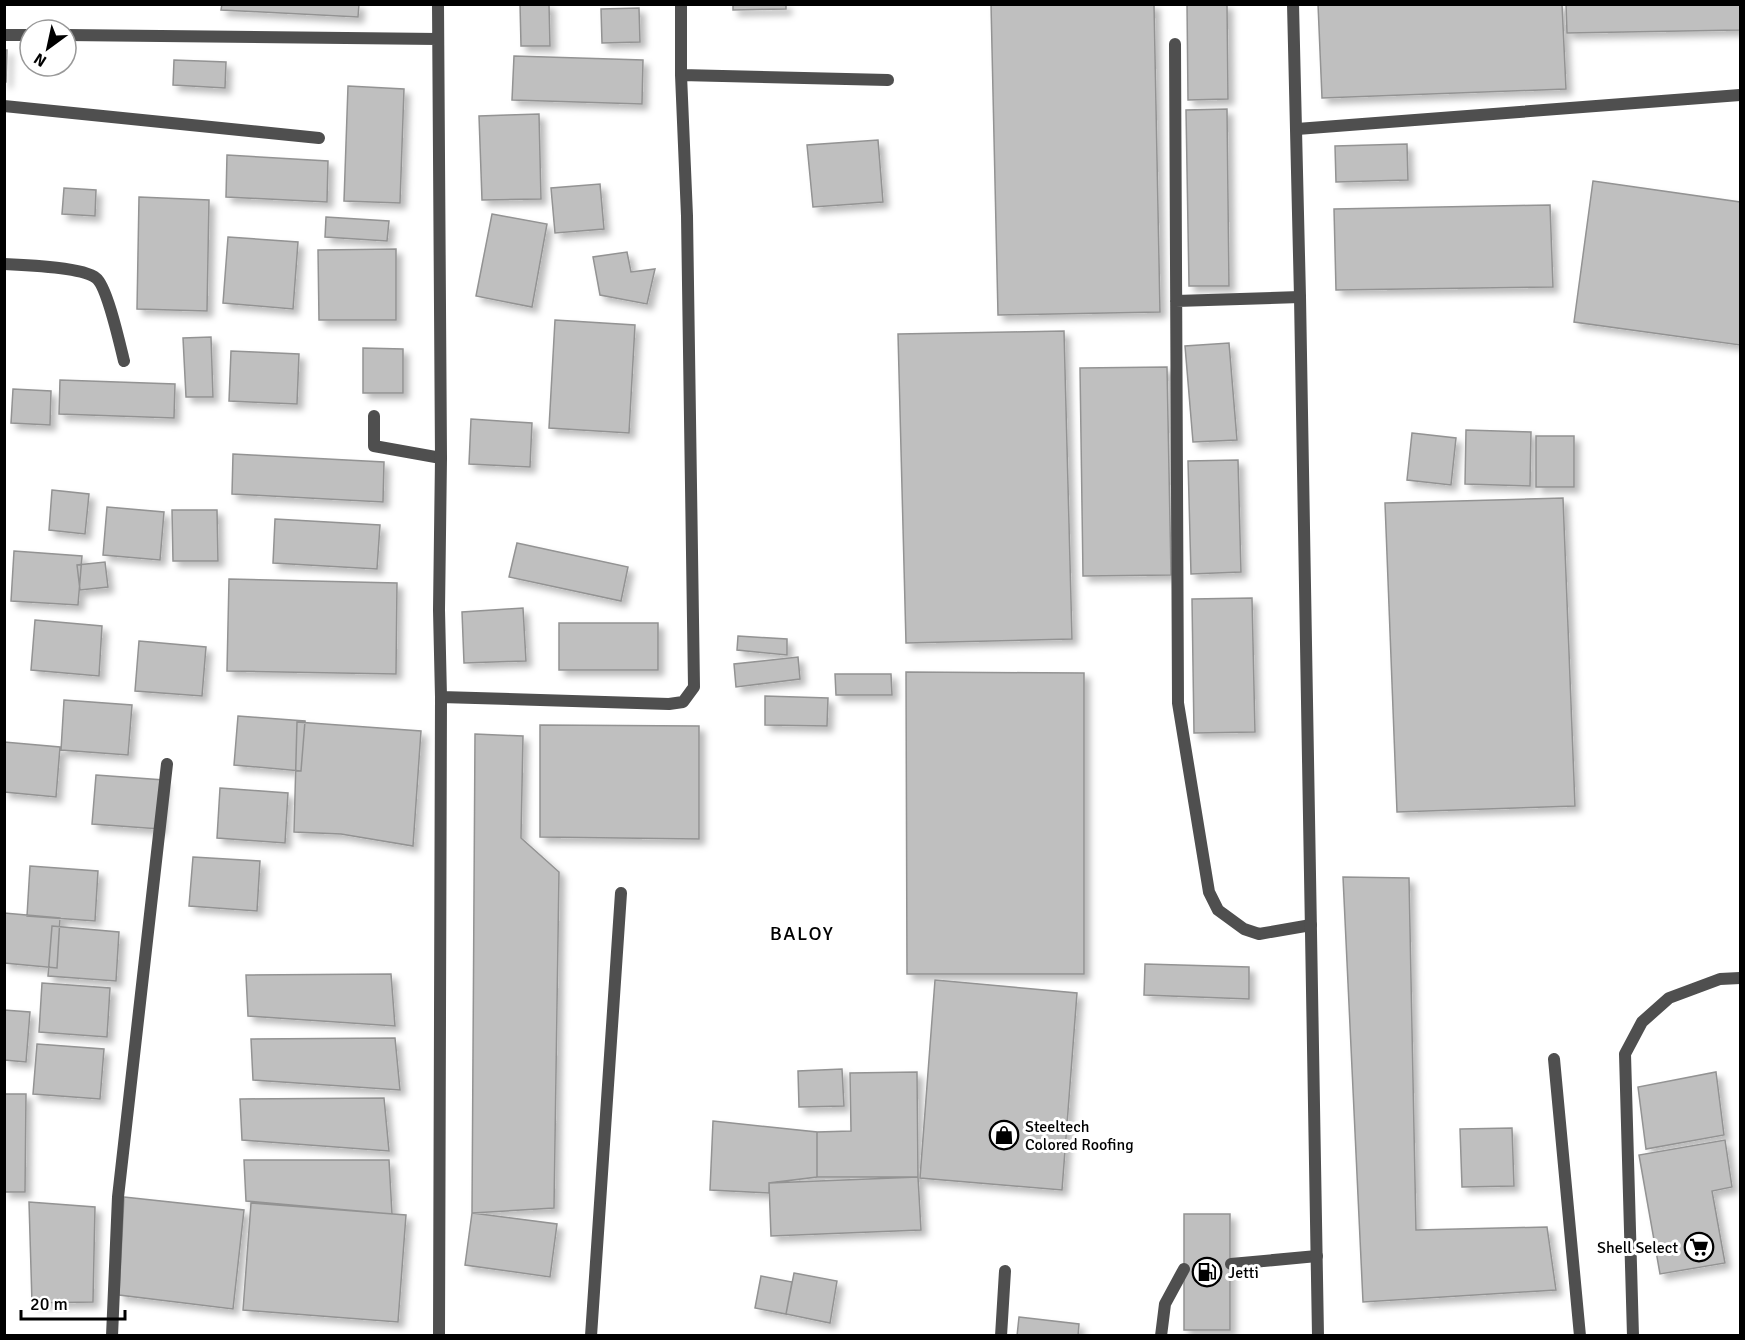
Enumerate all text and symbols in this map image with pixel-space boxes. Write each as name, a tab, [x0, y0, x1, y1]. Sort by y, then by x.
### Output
north arrow	[18, 18, 78, 78]
text: N	[30, 48, 50, 71]
district label: BALOY	[770, 921, 834, 946]
place label: Steeltech Colored Roofing	[1025, 1117, 1134, 1155]
shop icon: Steeltech Colored Roofing	[988, 1119, 1020, 1151]
supermarket icon: Shell Select	[1683, 1231, 1715, 1263]
place label: Shell Select	[1597, 1238, 1678, 1258]
fuel station icon: Jetti	[1191, 1256, 1223, 1288]
place label: Jetti	[1228, 1263, 1259, 1283]
scale bar	[21, 1283, 124, 1321]
text: 20 m	[30, 1293, 68, 1315]

